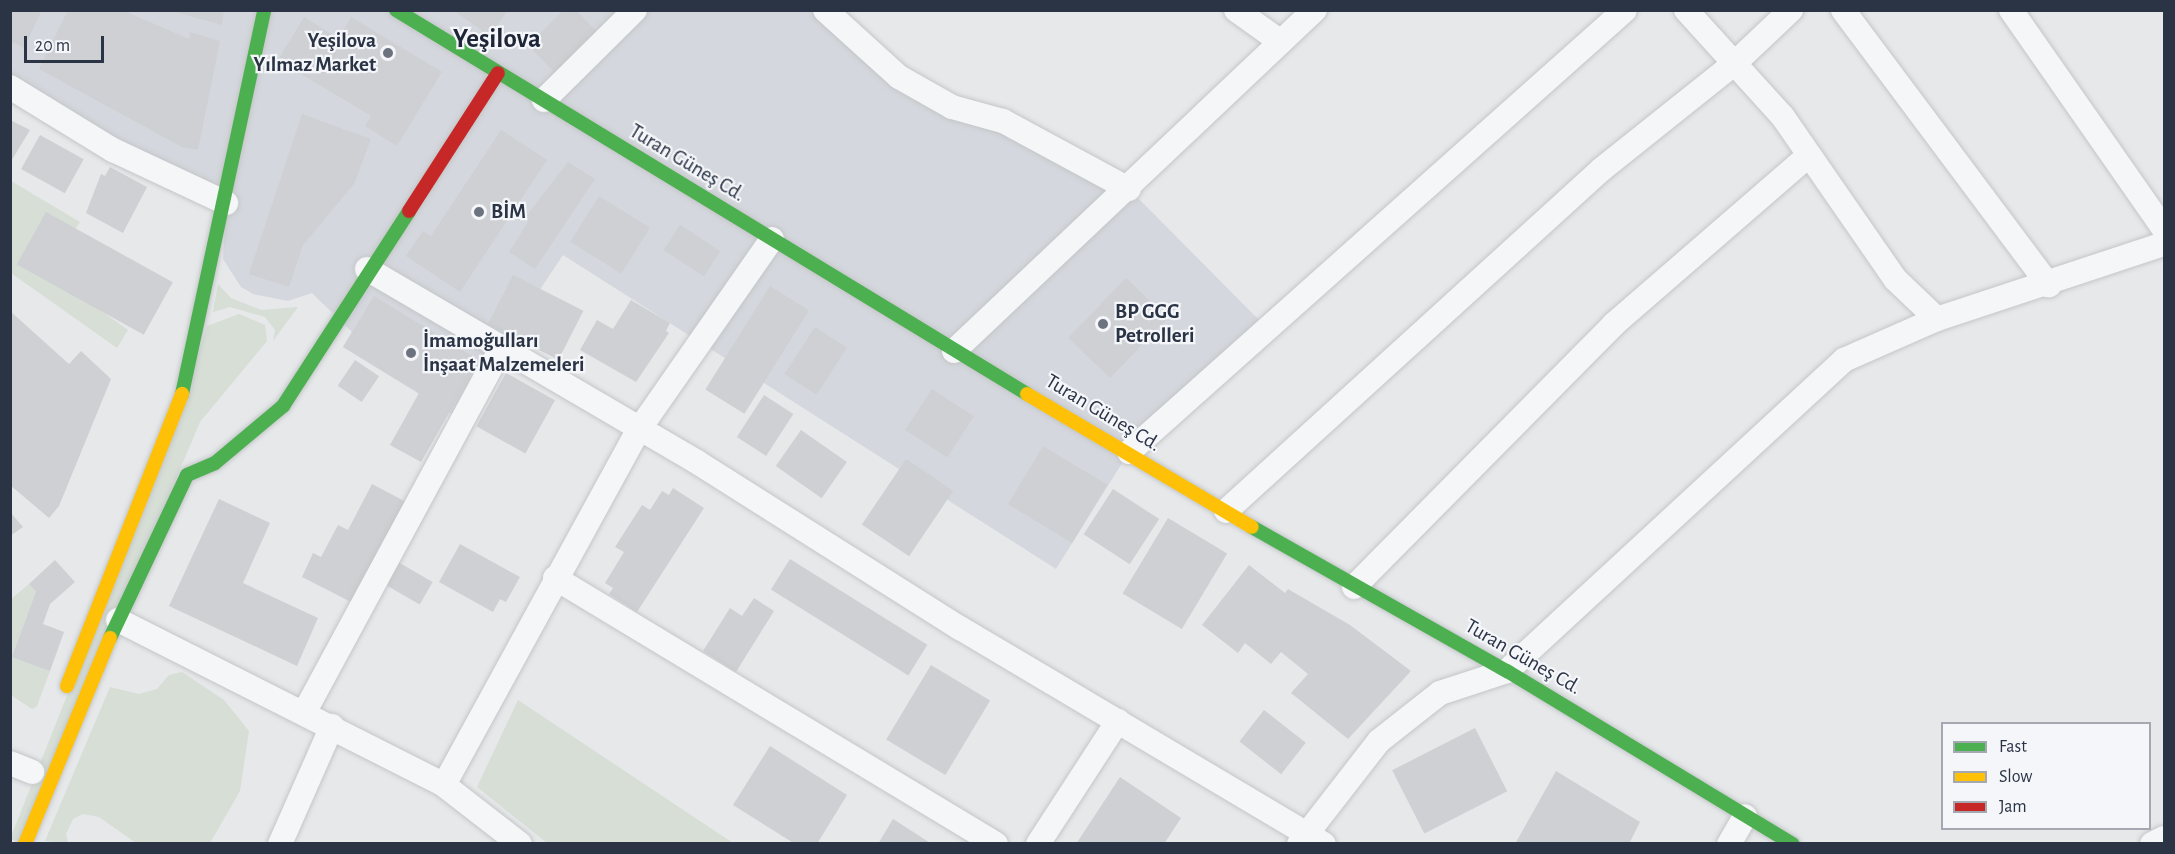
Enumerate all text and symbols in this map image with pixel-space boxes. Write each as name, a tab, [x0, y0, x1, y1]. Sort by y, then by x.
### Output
district label: Yeşilova	[453, 23, 541, 55]
scale bar	[27, 24, 106, 62]
place label: Yeşilova Yılmaz Market	[254, 28, 376, 78]
text: 20 m	[35, 37, 70, 55]
marker: Yeşilova Yılmaz Market	[381, 46, 395, 60]
street label: Turan Güneş Cd.	[625, 119, 749, 207]
place label: BİM	[491, 199, 526, 225]
marker: BİM	[472, 205, 486, 219]
place label: BP GGG Petrolleri	[1115, 299, 1194, 349]
marker: BP GGG Petrolleri	[1096, 317, 1110, 331]
place label: İmamoğulları İnşaat Malzemeleri	[423, 328, 585, 378]
marker: İmamoğulları İnşaat Malzemeleri	[404, 346, 418, 360]
street label: Turan Güneş Cd.	[1041, 369, 1165, 457]
street label: Turan Güneş Cd.	[1460, 614, 1586, 700]
legend	[1941, 722, 2151, 830]
text: Fast	[1999, 738, 2027, 756]
text: Slow	[1999, 768, 2032, 786]
text: Jam	[1999, 798, 2027, 816]

